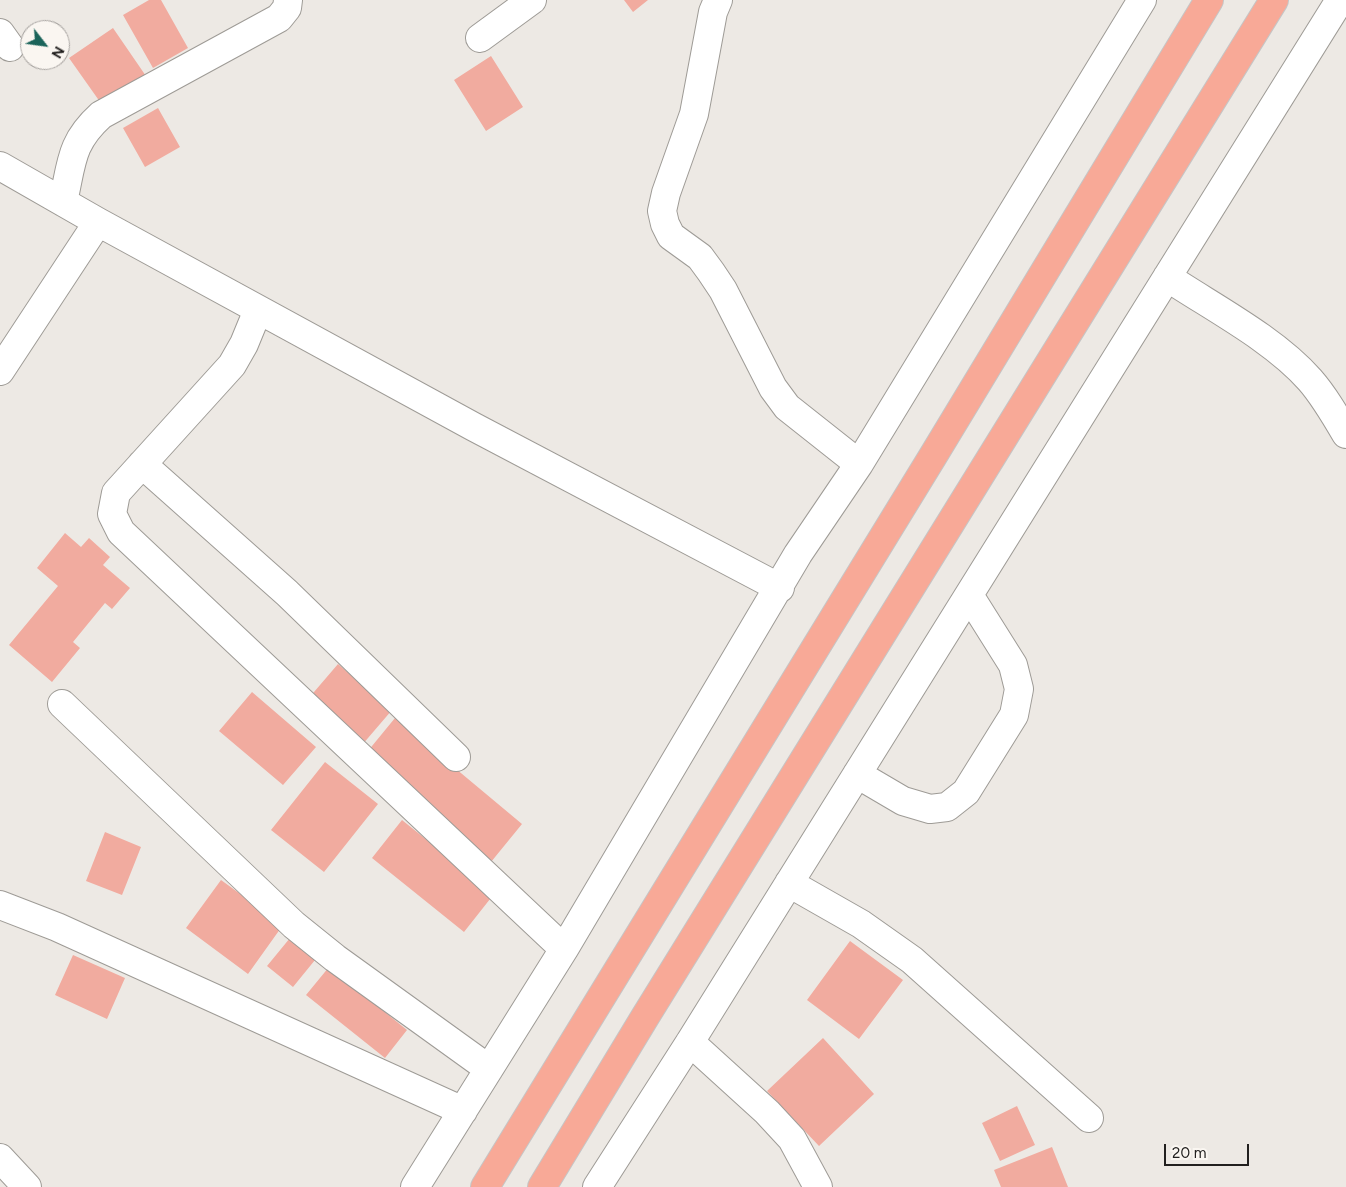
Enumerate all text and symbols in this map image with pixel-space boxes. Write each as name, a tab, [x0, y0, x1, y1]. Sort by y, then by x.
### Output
north arrow	[20, 20, 70, 70]
text: N	[47, 43, 68, 61]
scale bar	[1166, 1134, 1251, 1166]
text: 20 m	[1172, 1144, 1206, 1162]

